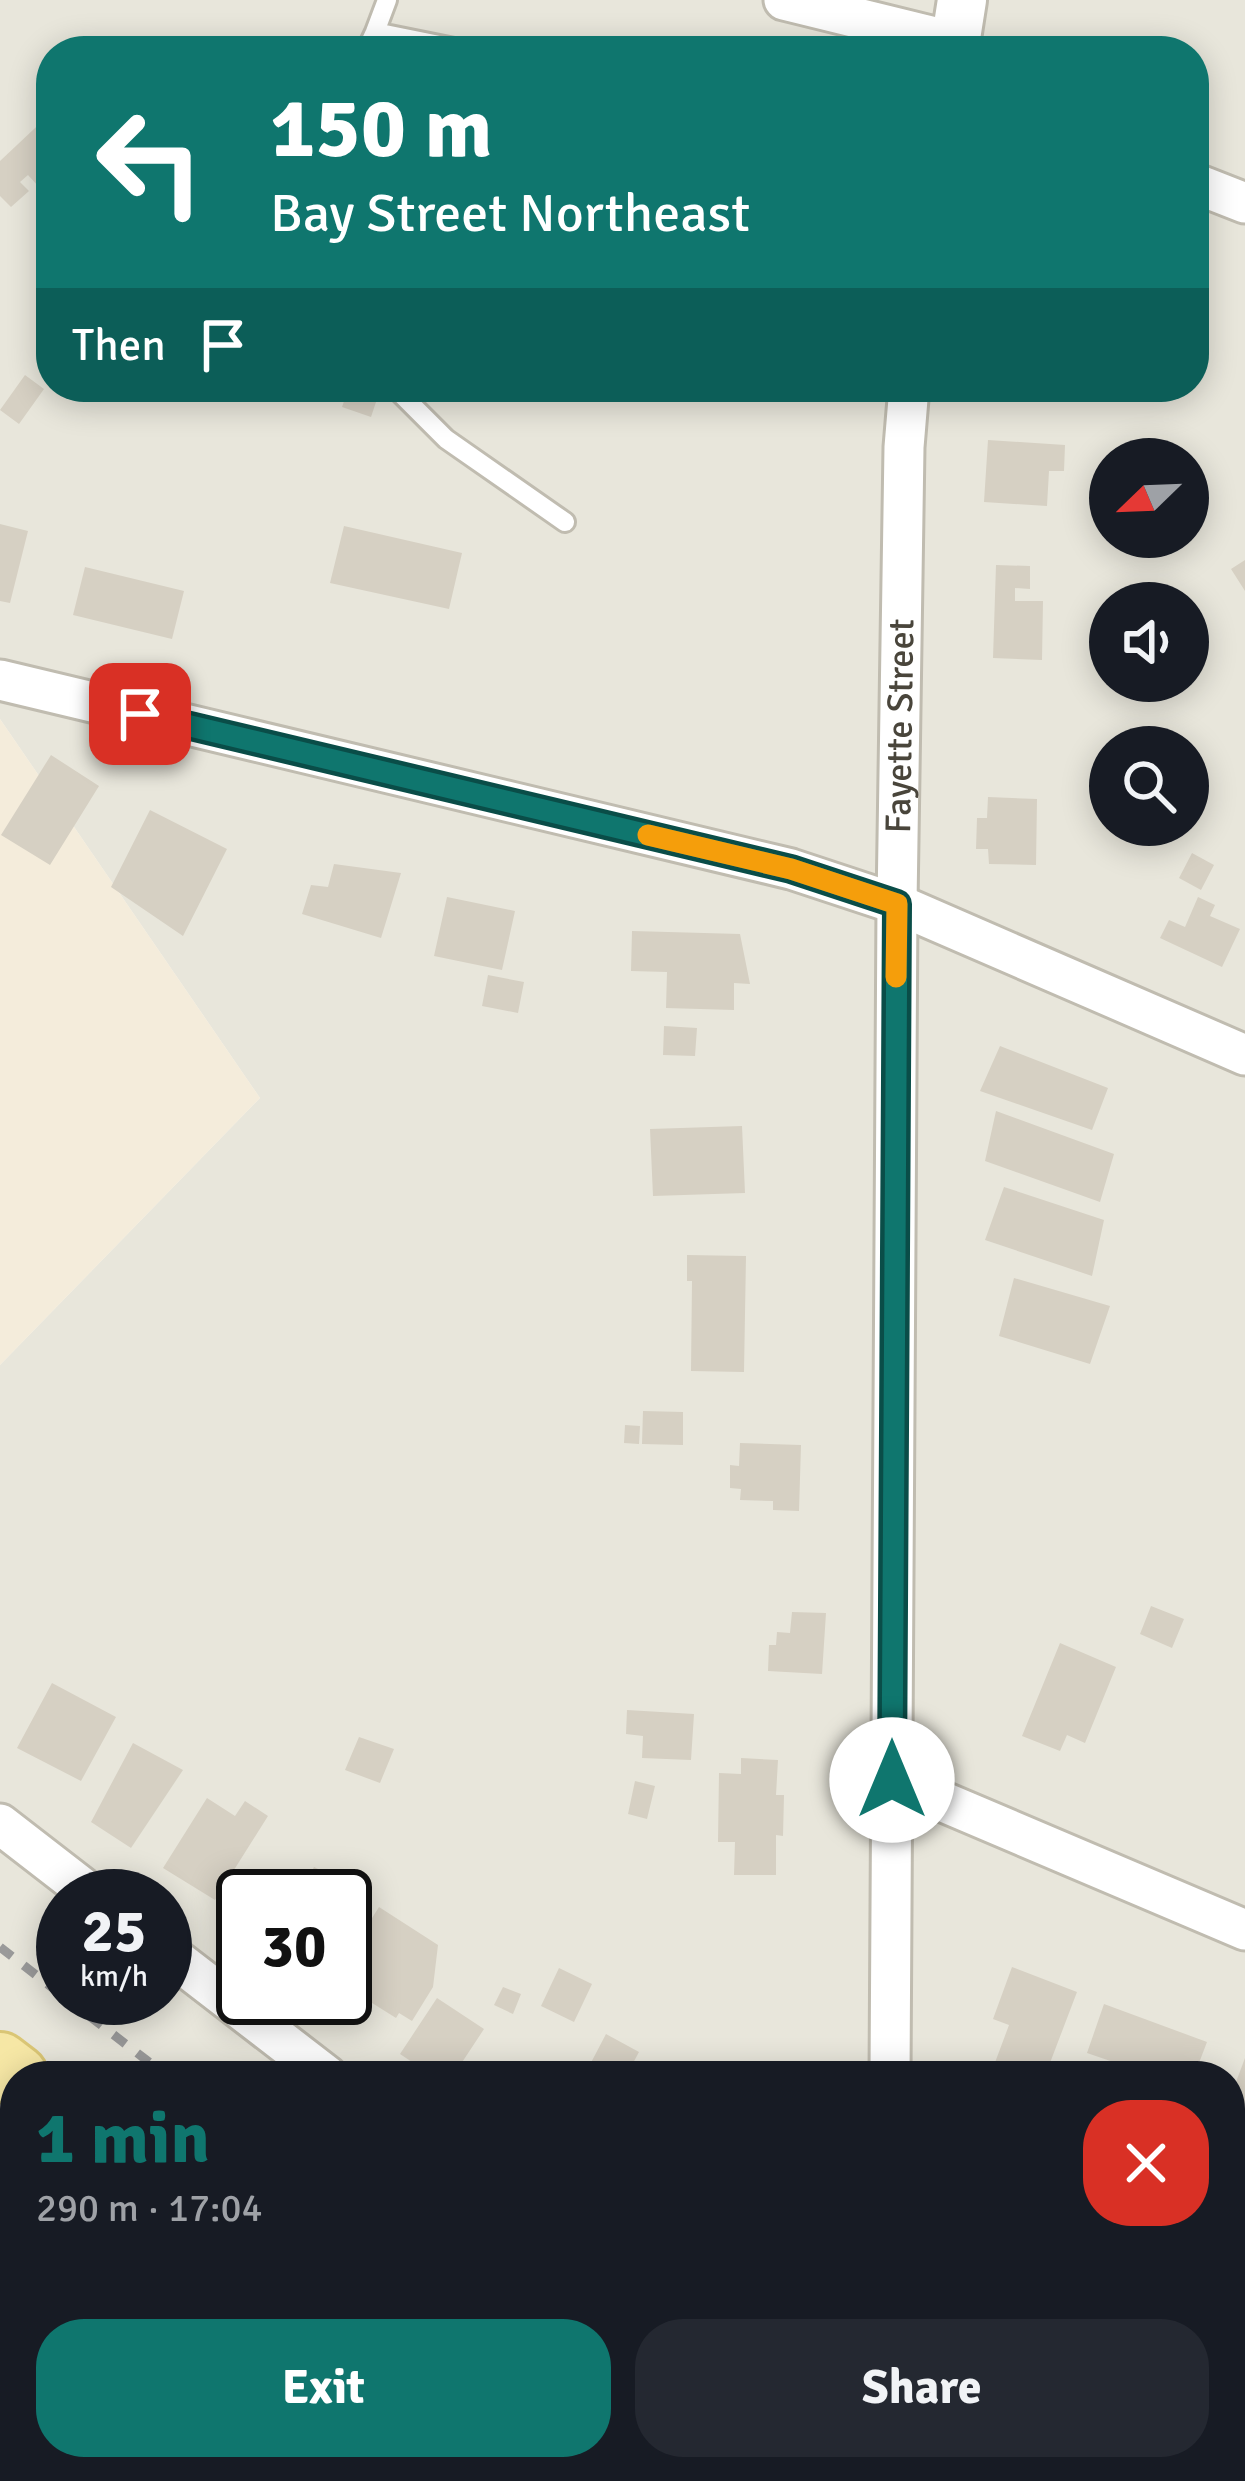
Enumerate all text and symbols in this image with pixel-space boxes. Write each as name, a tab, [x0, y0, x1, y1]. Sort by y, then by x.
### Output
text: 150 m	[270, 77, 492, 181]
icon: left	[72, 84, 228, 240]
text: Bay Street Northeast	[270, 180, 750, 247]
icon: arrive	[190, 312, 256, 378]
text: Then	[72, 318, 166, 373]
north arrow	[1089, 438, 1209, 558]
map controls	[1089, 438, 1209, 846]
button: sound	[1089, 582, 1209, 702]
street label: Fayette Street	[876, 618, 924, 834]
pin	[89, 663, 191, 765]
icon: arrive	[107, 681, 173, 747]
button: search	[1089, 726, 1209, 846]
position arrow	[829, 1717, 955, 1843]
speed limit sign: 30	[216, 1869, 372, 2025]
text: 25	[82, 1895, 146, 1969]
text: km/h	[80, 1958, 148, 1995]
text: 1 min	[36, 2094, 210, 2183]
button: close	[1083, 2100, 1209, 2226]
text: 290 m · 17:04	[36, 2184, 263, 2232]
button: Exit	[36, 2319, 611, 2457]
button: Share	[635, 2319, 1209, 2457]

